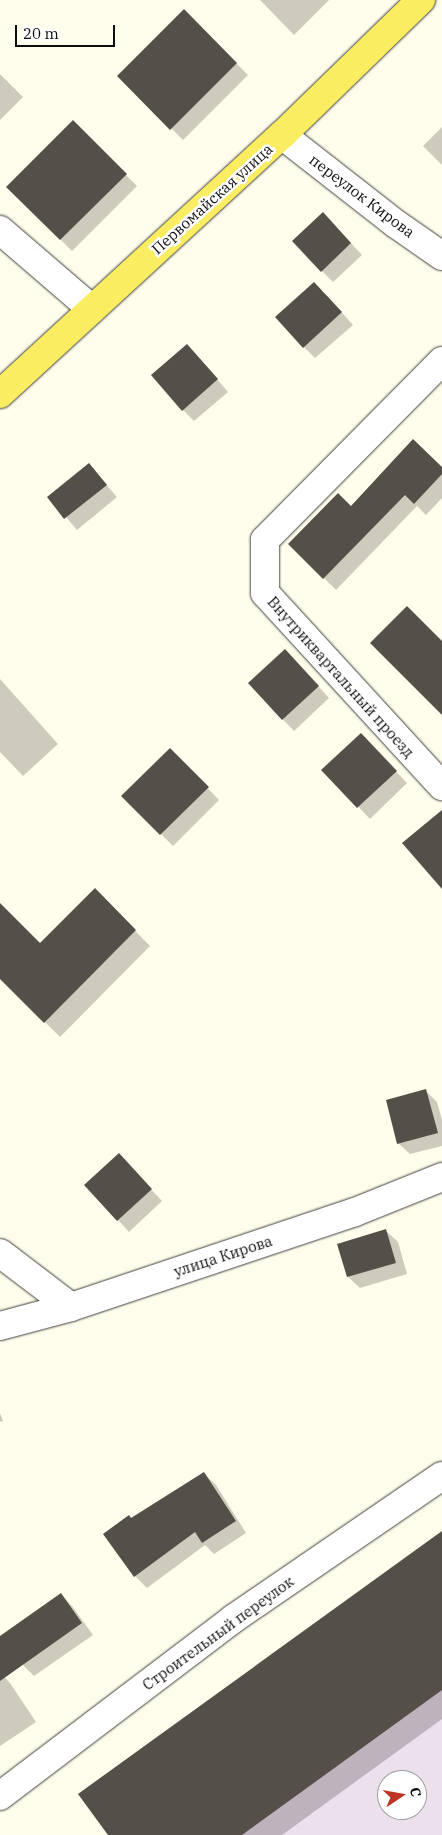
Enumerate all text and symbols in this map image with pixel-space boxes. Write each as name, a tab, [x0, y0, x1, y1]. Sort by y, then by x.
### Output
scale bar	[18, 15, 118, 47]
text: 20 m	[23, 24, 59, 43]
street label: Первомайская улица	[148, 140, 276, 258]
street label: переулок Кирова	[306, 151, 418, 241]
street label: Внутриквартальный проезд	[264, 593, 418, 761]
street label: улица Кирова	[171, 1232, 275, 1280]
street label: Строительный переулок	[139, 1572, 297, 1694]
north arrow	[377, 1770, 427, 1820]
text: С	[406, 1786, 425, 1799]

